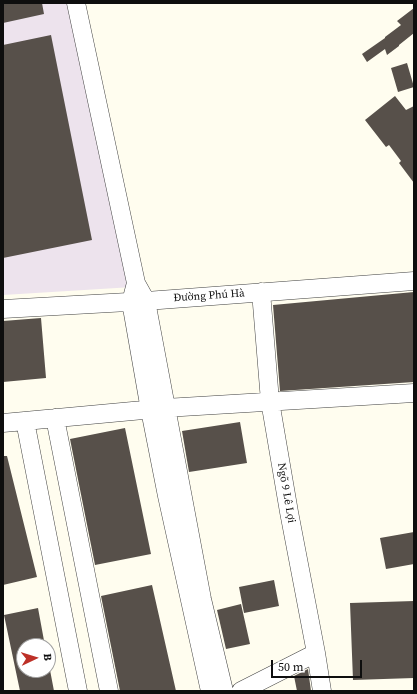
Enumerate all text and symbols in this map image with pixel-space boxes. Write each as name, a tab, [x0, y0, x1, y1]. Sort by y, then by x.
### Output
street label: Đường Phú Hà	[173, 287, 245, 305]
street label: Ngõ 9 Lê Lợi	[274, 462, 298, 524]
north arrow	[16, 638, 56, 678]
scale bar	[273, 652, 364, 678]
text: B	[40, 653, 55, 661]
text: 50 m	[278, 659, 304, 675]

